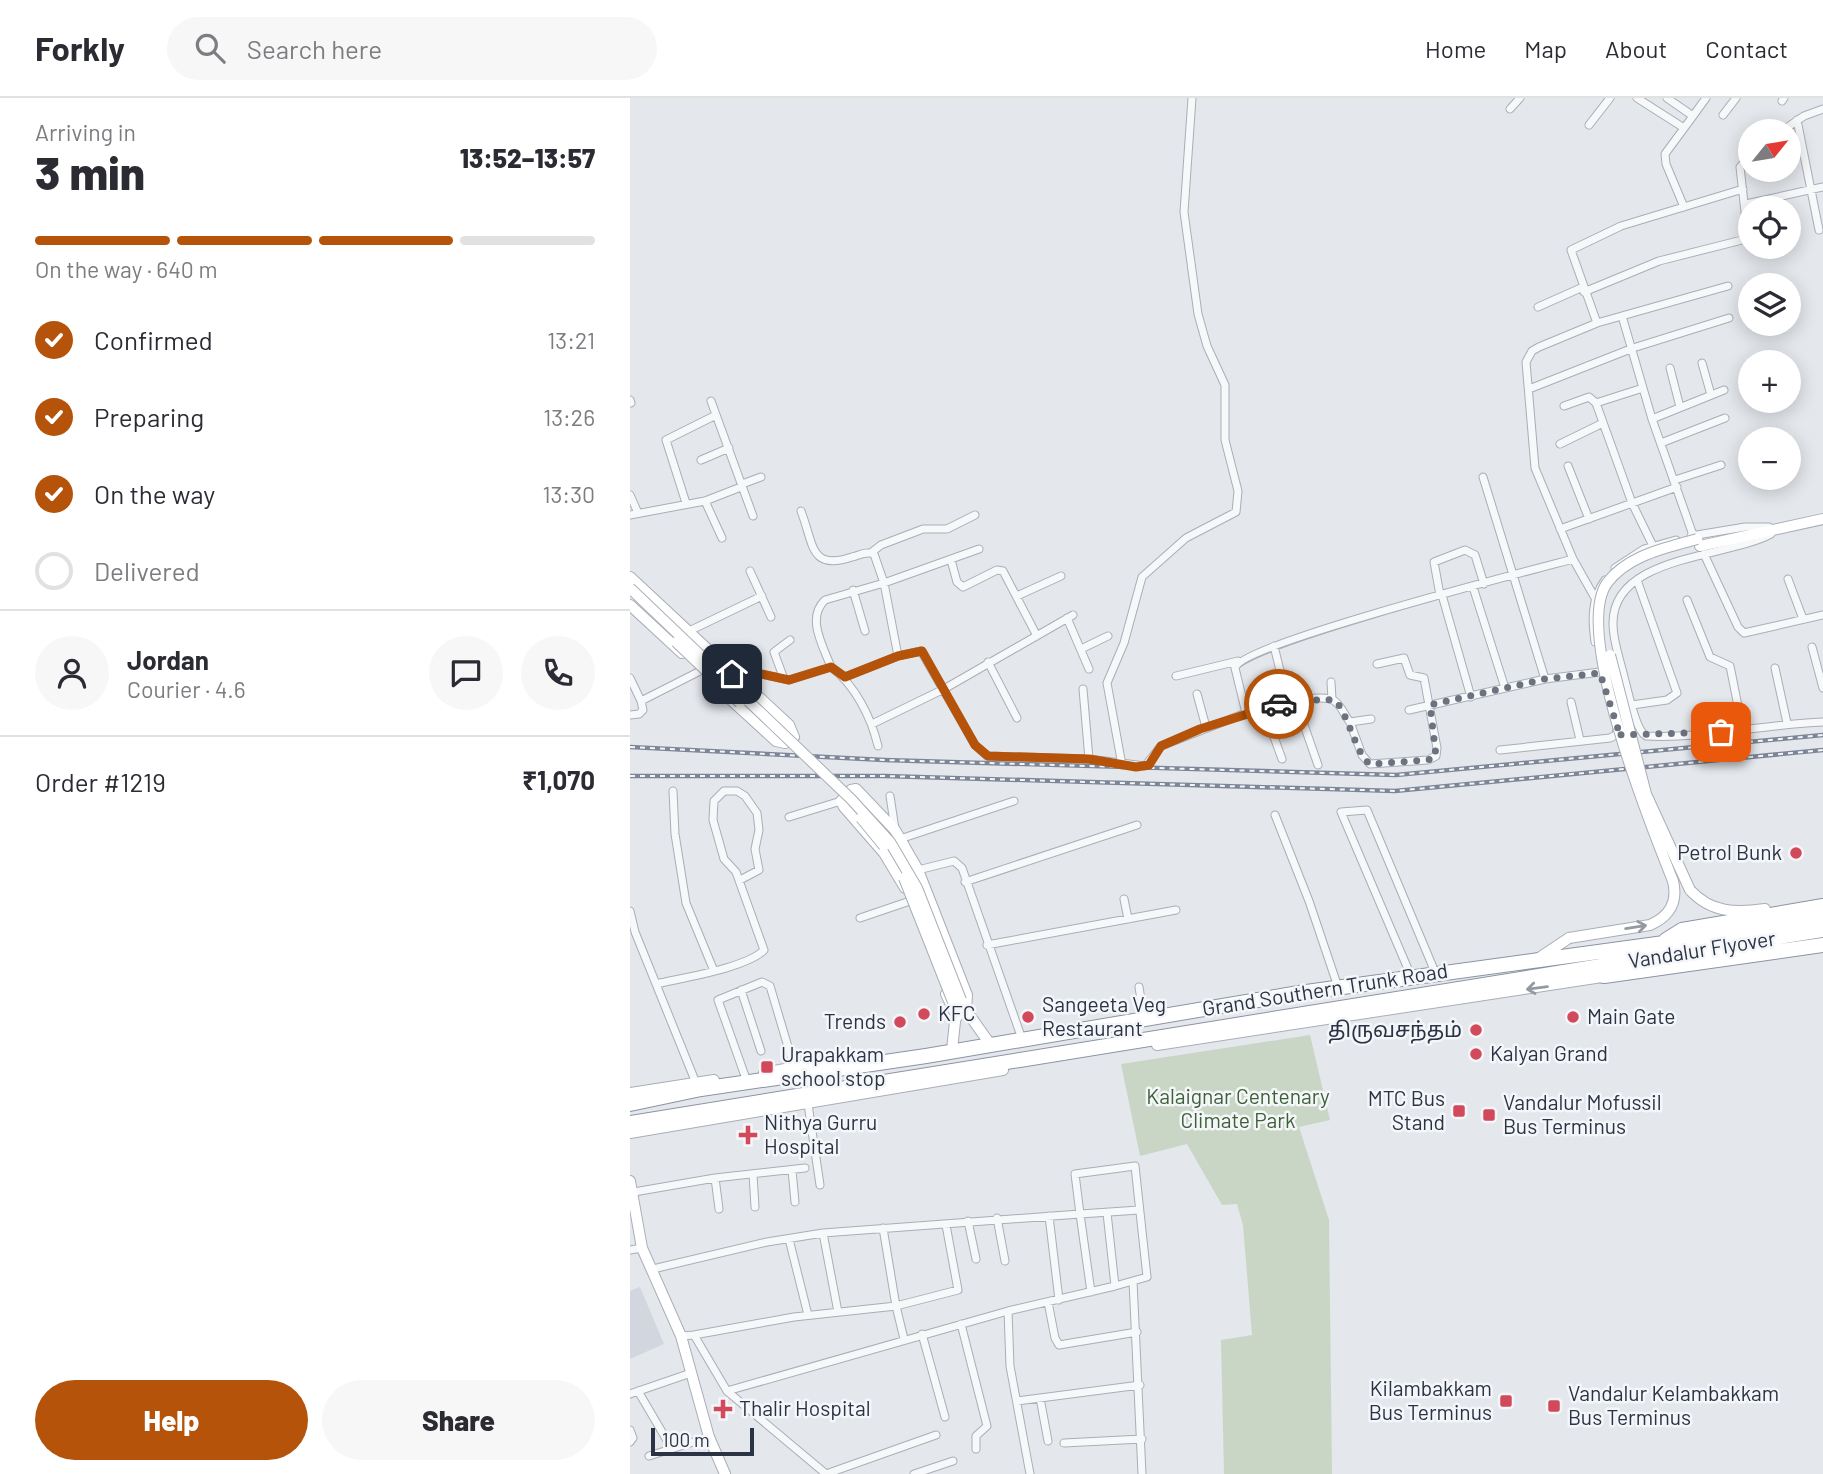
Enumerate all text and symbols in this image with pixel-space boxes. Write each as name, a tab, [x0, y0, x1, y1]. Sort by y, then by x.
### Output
search box	[167, 17, 657, 80]
text: Forkly	[35, 28, 125, 68]
icon: search	[191, 29, 229, 67]
text: Search here	[247, 33, 382, 64]
text: Home	[1425, 34, 1486, 63]
text: Map	[1524, 34, 1567, 63]
text: About	[1605, 34, 1667, 63]
text: Contact	[1705, 34, 1788, 63]
text: Arriving in	[35, 118, 136, 146]
north arrow	[1738, 119, 1801, 182]
map controls	[1738, 119, 1801, 490]
text: 13:52–13:57	[460, 142, 595, 173]
text: 3 min	[35, 144, 145, 199]
button: locate	[1738, 196, 1801, 259]
text: On the way · 640 m	[35, 255, 217, 283]
button: layers	[1738, 273, 1801, 336]
icon: check	[35, 321, 73, 359]
text: Confirmed	[94, 324, 213, 355]
text: 13:21	[547, 326, 595, 354]
button: +	[1738, 350, 1801, 413]
icon: check	[35, 398, 73, 436]
text: Preparing	[94, 401, 204, 432]
text: 13:26	[543, 403, 595, 431]
button: −	[1738, 427, 1801, 490]
icon: check	[35, 475, 73, 513]
text: On the way	[94, 478, 215, 509]
text: 13:30	[542, 480, 595, 508]
text: Delivered	[94, 555, 200, 586]
button: person	[35, 636, 109, 710]
button: chat	[429, 636, 503, 710]
button: phone	[521, 636, 595, 710]
text: Jordan	[127, 644, 209, 675]
pin	[702, 644, 762, 704]
icon: home	[713, 655, 751, 693]
courier	[1244, 669, 1314, 739]
text: Courier · 4.6	[127, 675, 246, 703]
icon: car	[1260, 685, 1298, 723]
pin	[1691, 702, 1751, 762]
icon: bag	[1702, 713, 1740, 751]
text: ₹1,070	[522, 764, 595, 795]
text: Order #1219	[35, 766, 166, 797]
place label: Petrol Bunk	[1677, 839, 1782, 864]
marker: Petrol Bunk	[1788, 845, 1804, 861]
one-way arrow	[1625, 920, 1647, 933]
street label: Vandalur Flyover	[1626, 924, 1778, 973]
street label: Grand Southern Trunk Road	[1200, 957, 1449, 1020]
one-way arrow	[1526, 981, 1549, 994]
place label: Sangeeta Veg Restaurant	[1042, 991, 1166, 1040]
place label: KFC	[938, 1000, 975, 1025]
place label: Main Gate	[1587, 1003, 1676, 1028]
marker: KFC	[916, 1006, 932, 1022]
place label: Trends	[824, 1008, 886, 1033]
marker: Sangeeta Veg Restaurant	[1020, 1009, 1036, 1025]
marker: Main Gate	[1565, 1009, 1581, 1025]
marker: Trends	[892, 1014, 908, 1030]
place label: திருவசந்தம்	[1328, 1016, 1462, 1044]
marker: திருவசந்தம்	[1468, 1022, 1484, 1038]
place label: Kalyan Grand	[1490, 1040, 1608, 1065]
place label: Urapakkam school stop	[781, 1041, 886, 1090]
marker: Kalyan Grand	[1468, 1046, 1484, 1062]
marker: Urapakkam school stop	[759, 1059, 775, 1075]
park label: Kalaignar Centenary Climate Park	[1146, 1083, 1330, 1132]
place label: MTC Bus Stand	[1368, 1085, 1445, 1134]
place label: Vandalur Mofussil Bus Terminus	[1503, 1089, 1662, 1138]
marker: MTC Bus Stand	[1451, 1103, 1467, 1119]
marker: Vandalur Mofussil Bus Terminus	[1481, 1107, 1497, 1123]
place label: Nithya Gurru Hospital	[764, 1109, 877, 1158]
marker: Nithya Gurru Hospital	[738, 1125, 758, 1145]
place label: Kilambakkam Bus Terminus	[1369, 1375, 1492, 1424]
button: Help	[35, 1380, 308, 1460]
button: Share	[322, 1380, 595, 1460]
place label: Vandalur Kelambakkam Bus Terminus	[1568, 1380, 1779, 1429]
marker: Kilambakkam Bus Terminus	[1498, 1393, 1514, 1409]
place label: Thalir Hospital	[739, 1395, 870, 1420]
marker: Vandalur Kelambakkam Bus Terminus	[1546, 1398, 1562, 1414]
marker: Thalir Hospital	[713, 1399, 733, 1419]
scale bar	[651, 1425, 754, 1457]
text: 100 m	[662, 1428, 710, 1451]

